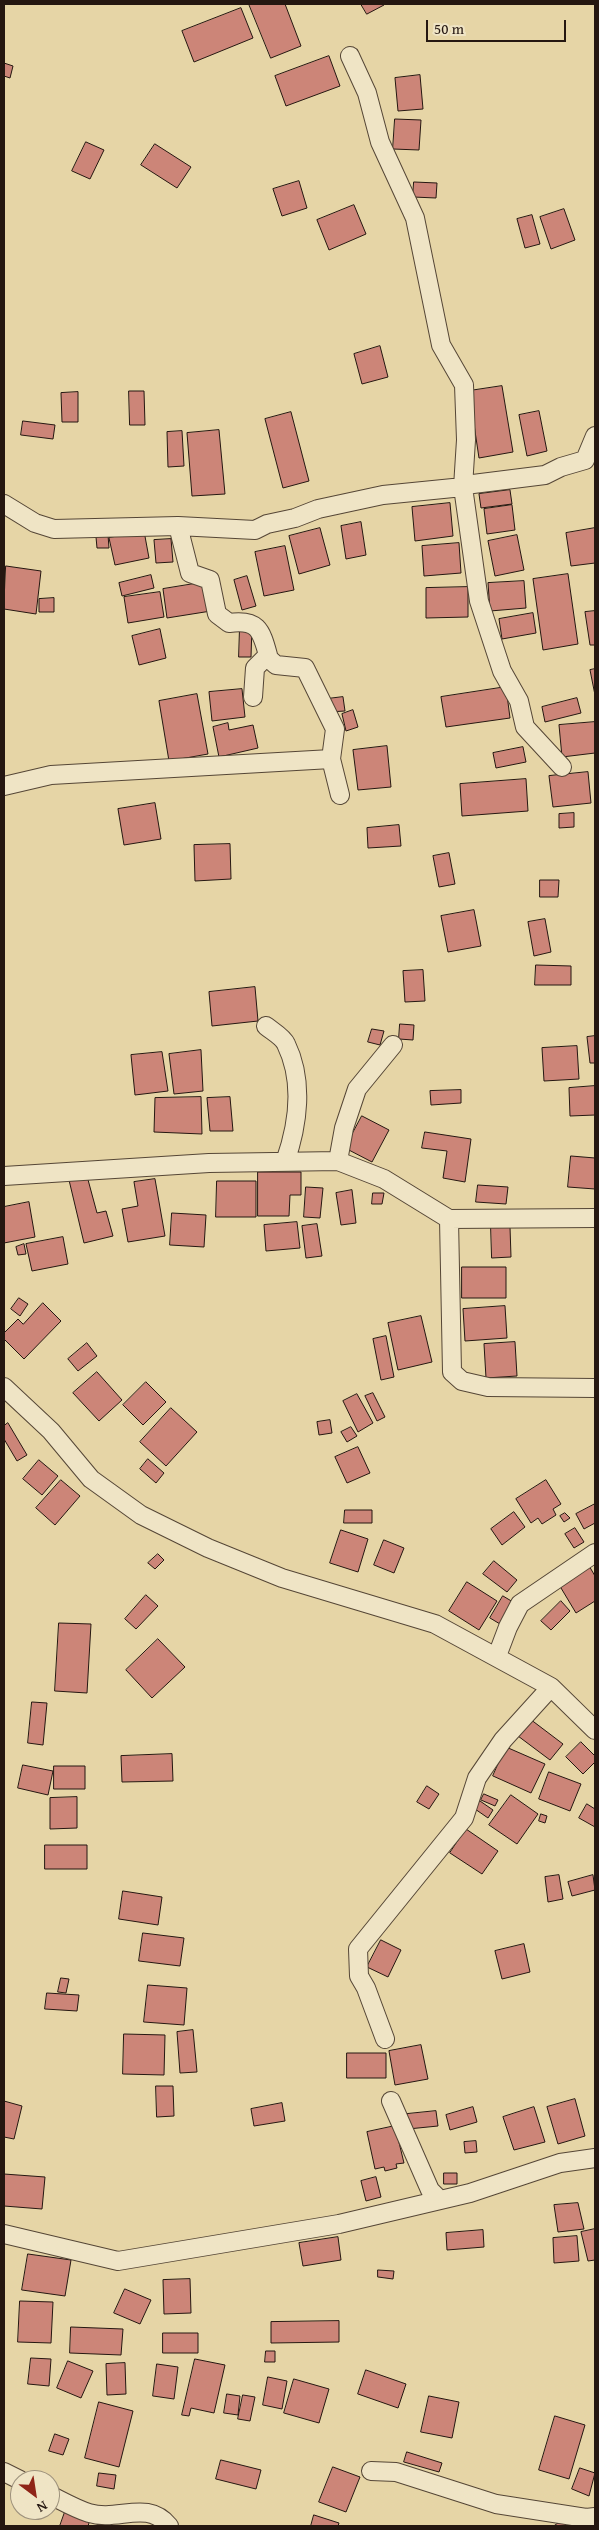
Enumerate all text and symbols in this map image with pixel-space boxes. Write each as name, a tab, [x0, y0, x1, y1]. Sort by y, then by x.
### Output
scale bar	[429, 10, 569, 42]
text: 50 m	[434, 18, 464, 39]
north arrow	[10, 2470, 60, 2520]
text: N	[33, 2496, 51, 2518]

